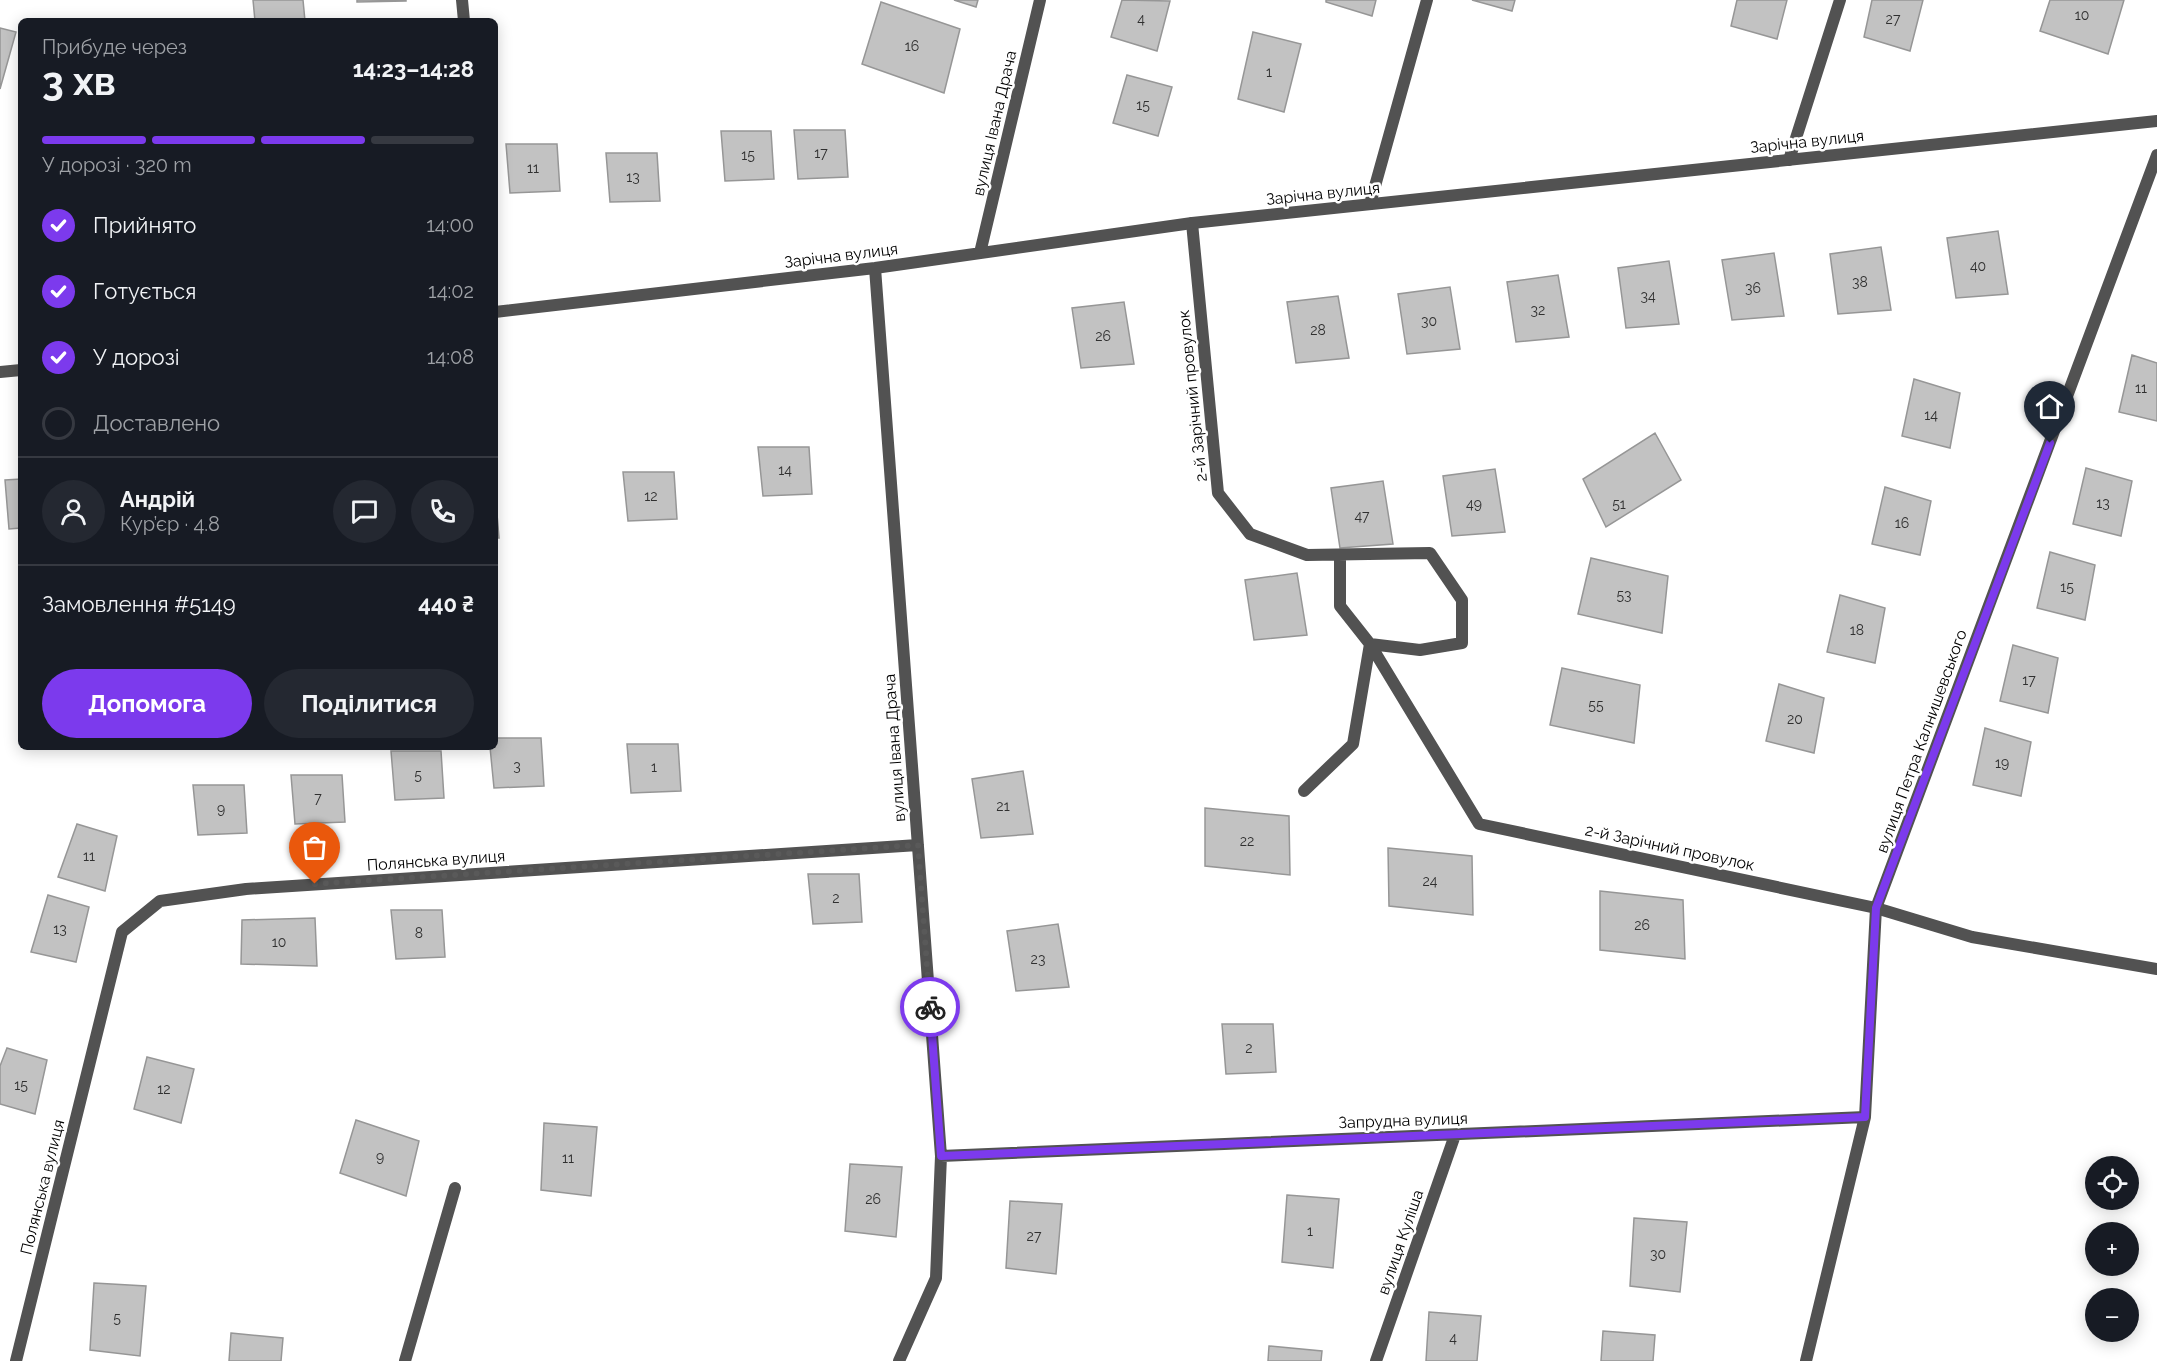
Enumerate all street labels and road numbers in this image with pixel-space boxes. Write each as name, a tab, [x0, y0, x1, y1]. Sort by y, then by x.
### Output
street label: вулиця Івана Драча	[969, 49, 1020, 198]
street label: Зарічна вулиця	[1749, 126, 1865, 157]
street label: Зарічна вулиця	[1265, 178, 1381, 209]
street label: Зарічна вулиця	[783, 239, 899, 272]
street label: 2-й Зарічний провулок	[1174, 309, 1211, 483]
street label: вулиця Петра Калнишевського	[1872, 627, 1971, 855]
street label: вулиця Івана Драча	[880, 673, 909, 823]
street label: 2-й Зарічний провулок	[1583, 820, 1756, 875]
street label: Полянська вулиця	[366, 846, 506, 875]
street label: Запрудна вулиця	[1338, 1109, 1468, 1132]
street label: Полянська вулиця	[16, 1118, 68, 1257]
street label: вулиця Куліша	[1374, 1187, 1427, 1297]

